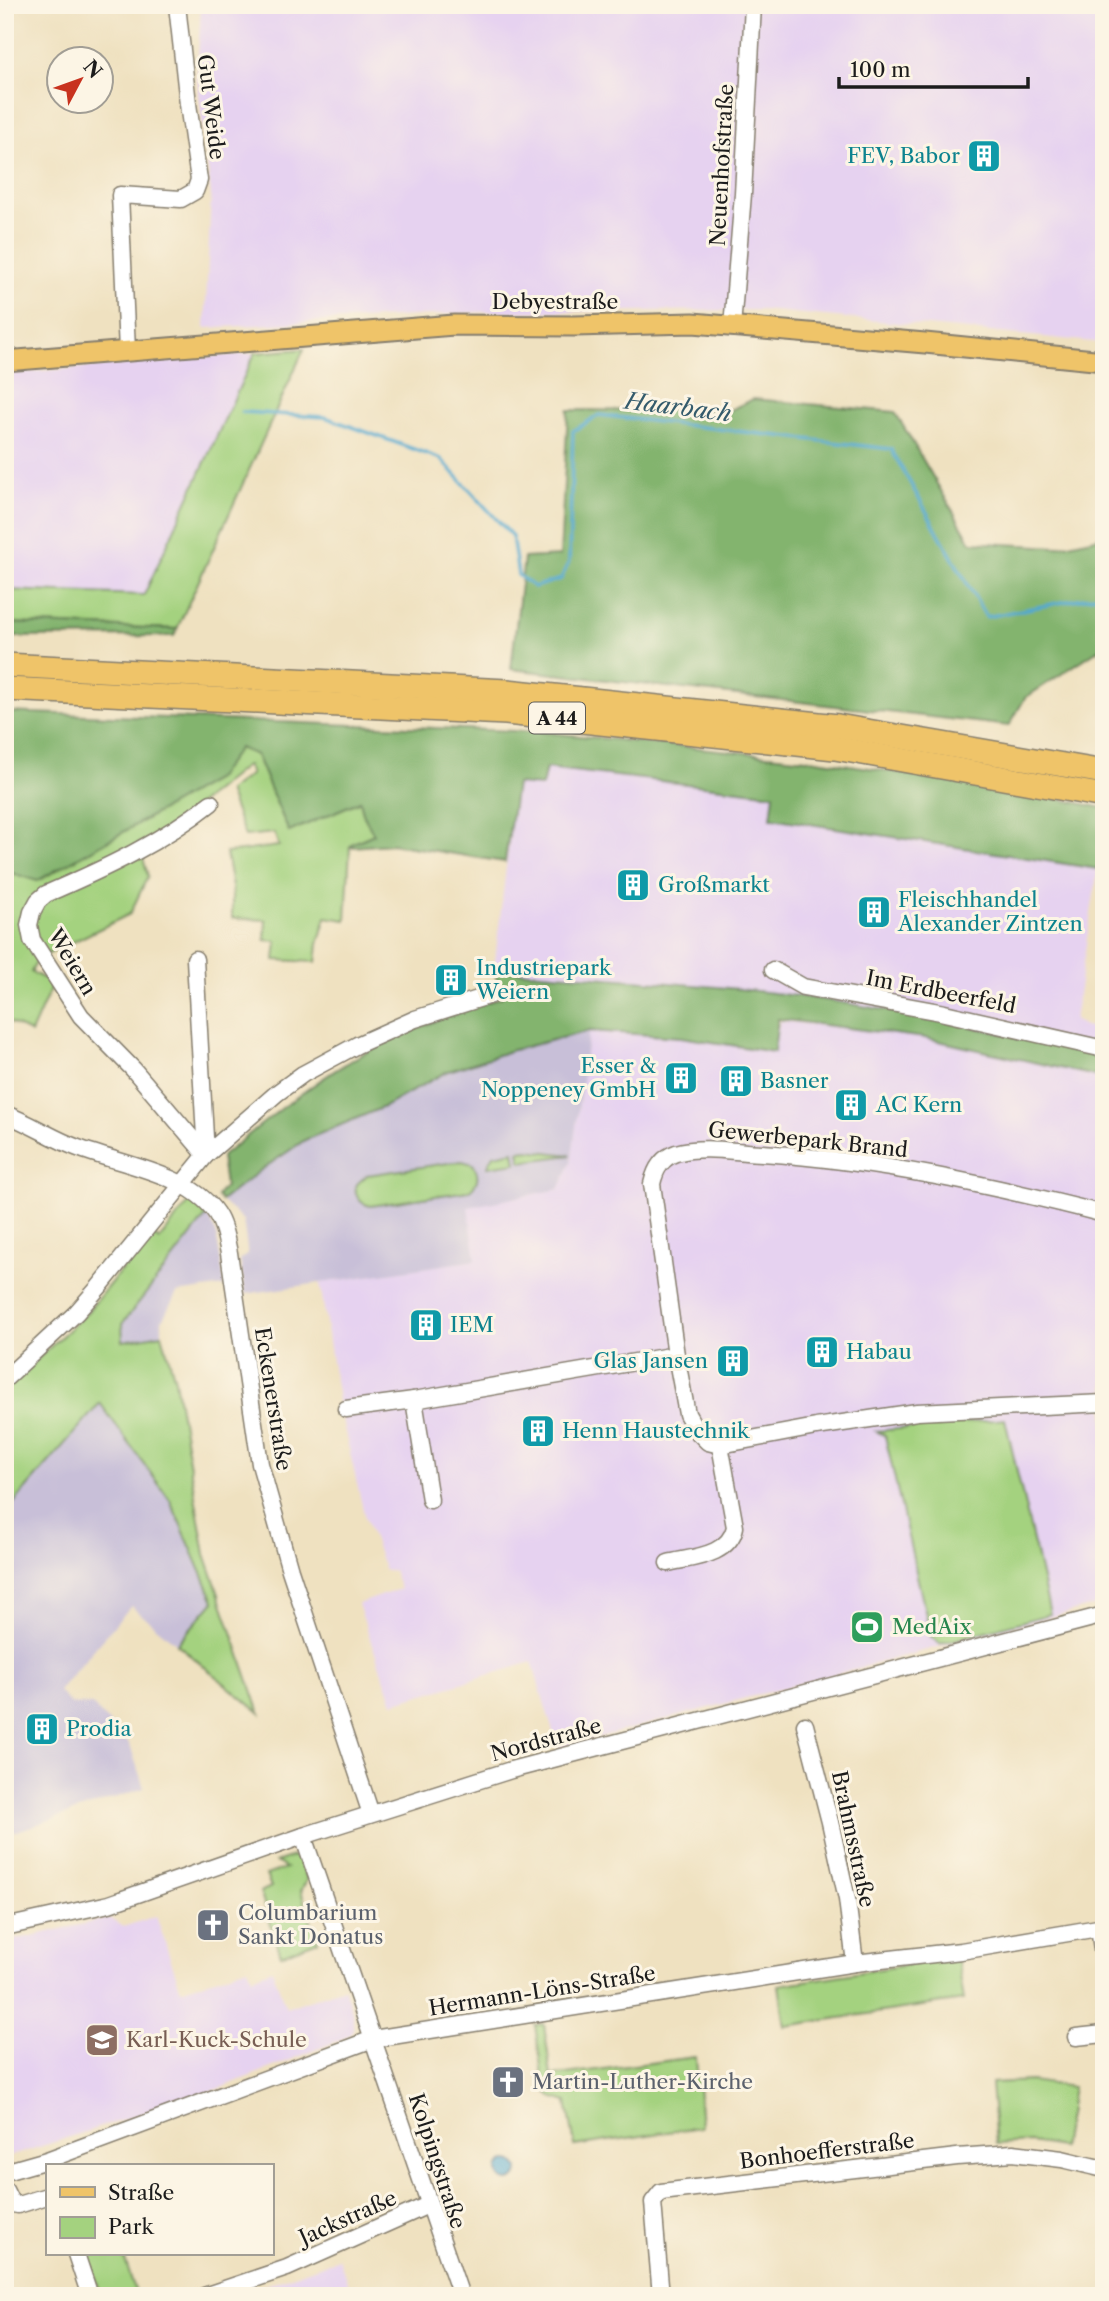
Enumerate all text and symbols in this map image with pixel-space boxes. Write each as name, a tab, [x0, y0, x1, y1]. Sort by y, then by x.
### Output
north arrow	[46, 46, 116, 116]
scale bar	[839, 46, 1028, 90]
street label: Gut Weide	[193, 53, 230, 161]
text: N	[78, 55, 107, 83]
text: 100 m	[850, 57, 911, 82]
street label: Neuenhofstraße	[705, 83, 738, 247]
building icon: FEV, Babor	[965, 137, 1003, 175]
place label: FEV, Babor	[847, 143, 960, 168]
street label: Debyestraße	[492, 289, 618, 314]
water label: Haarbach	[621, 386, 733, 427]
road number: A 44	[529, 702, 585, 734]
building icon: Großmarkt	[614, 866, 652, 904]
place label: Großmarkt	[658, 872, 770, 897]
place label: Fleischhandel Alexander Zintzen	[897, 887, 1083, 936]
building icon: Fleischhandel Alexander Zintzen	[855, 893, 893, 931]
street label: Weiern	[42, 923, 102, 1000]
place label: Industriepark Weiern	[475, 955, 612, 1004]
building icon: Industriepark Weiern	[432, 961, 470, 999]
street label: Im Erdbeerfeld	[864, 965, 1018, 1018]
place label: Esser & Noppeney GmbH	[481, 1053, 656, 1102]
building icon: Esser & Noppeney GmbH	[662, 1059, 700, 1097]
building icon: Basner	[717, 1062, 755, 1100]
place label: Basner	[760, 1068, 829, 1093]
building icon: AC Kern	[832, 1086, 870, 1124]
place label: AC Kern	[875, 1092, 962, 1117]
street label: Gewerbepark Brand	[707, 1117, 909, 1162]
building icon: IEM	[407, 1306, 445, 1344]
place label: IEM	[450, 1312, 494, 1337]
street label: Eckenerstraße	[250, 1325, 297, 1472]
building icon: Habau	[803, 1333, 841, 1371]
place label: Habau	[846, 1339, 912, 1364]
building icon: Glas Jansen	[714, 1342, 752, 1380]
place label: Glas Jansen	[594, 1348, 708, 1373]
building icon: Henn Haustechnik	[519, 1412, 557, 1450]
place label: Henn Haustechnik	[562, 1418, 750, 1443]
sports icon: MedAix	[848, 1608, 886, 1646]
place label: MedAix	[892, 1614, 972, 1639]
building icon: Prodia	[23, 1710, 61, 1748]
street label: Nordstraße	[488, 1713, 604, 1766]
place label: Prodia	[66, 1716, 133, 1741]
street label: Brahmsstraße	[827, 1768, 880, 1909]
place label: Columbarium Sankt Donatus	[238, 1900, 383, 1949]
church icon: Columbarium Sankt Donatus	[194, 1906, 232, 1944]
street label: Hermann-Löns-Straße	[427, 1960, 657, 2021]
school or university icon: Karl-Kuck-Schule	[83, 2021, 121, 2059]
place label: Karl-Kuck-Schule	[126, 2027, 307, 2052]
church icon: Martin-Luther-Kirche	[489, 2063, 527, 2101]
place label: Martin-Luther-Kirche	[532, 2069, 753, 2094]
street label: Kolpingstraße	[404, 2090, 471, 2232]
street label: Bonhoefferstraße	[738, 2127, 916, 2174]
legend	[46, 2164, 273, 2256]
text: Straße	[108, 2180, 174, 2205]
street label: Jackstraße	[292, 2185, 400, 2251]
text: Park	[108, 2214, 154, 2239]

